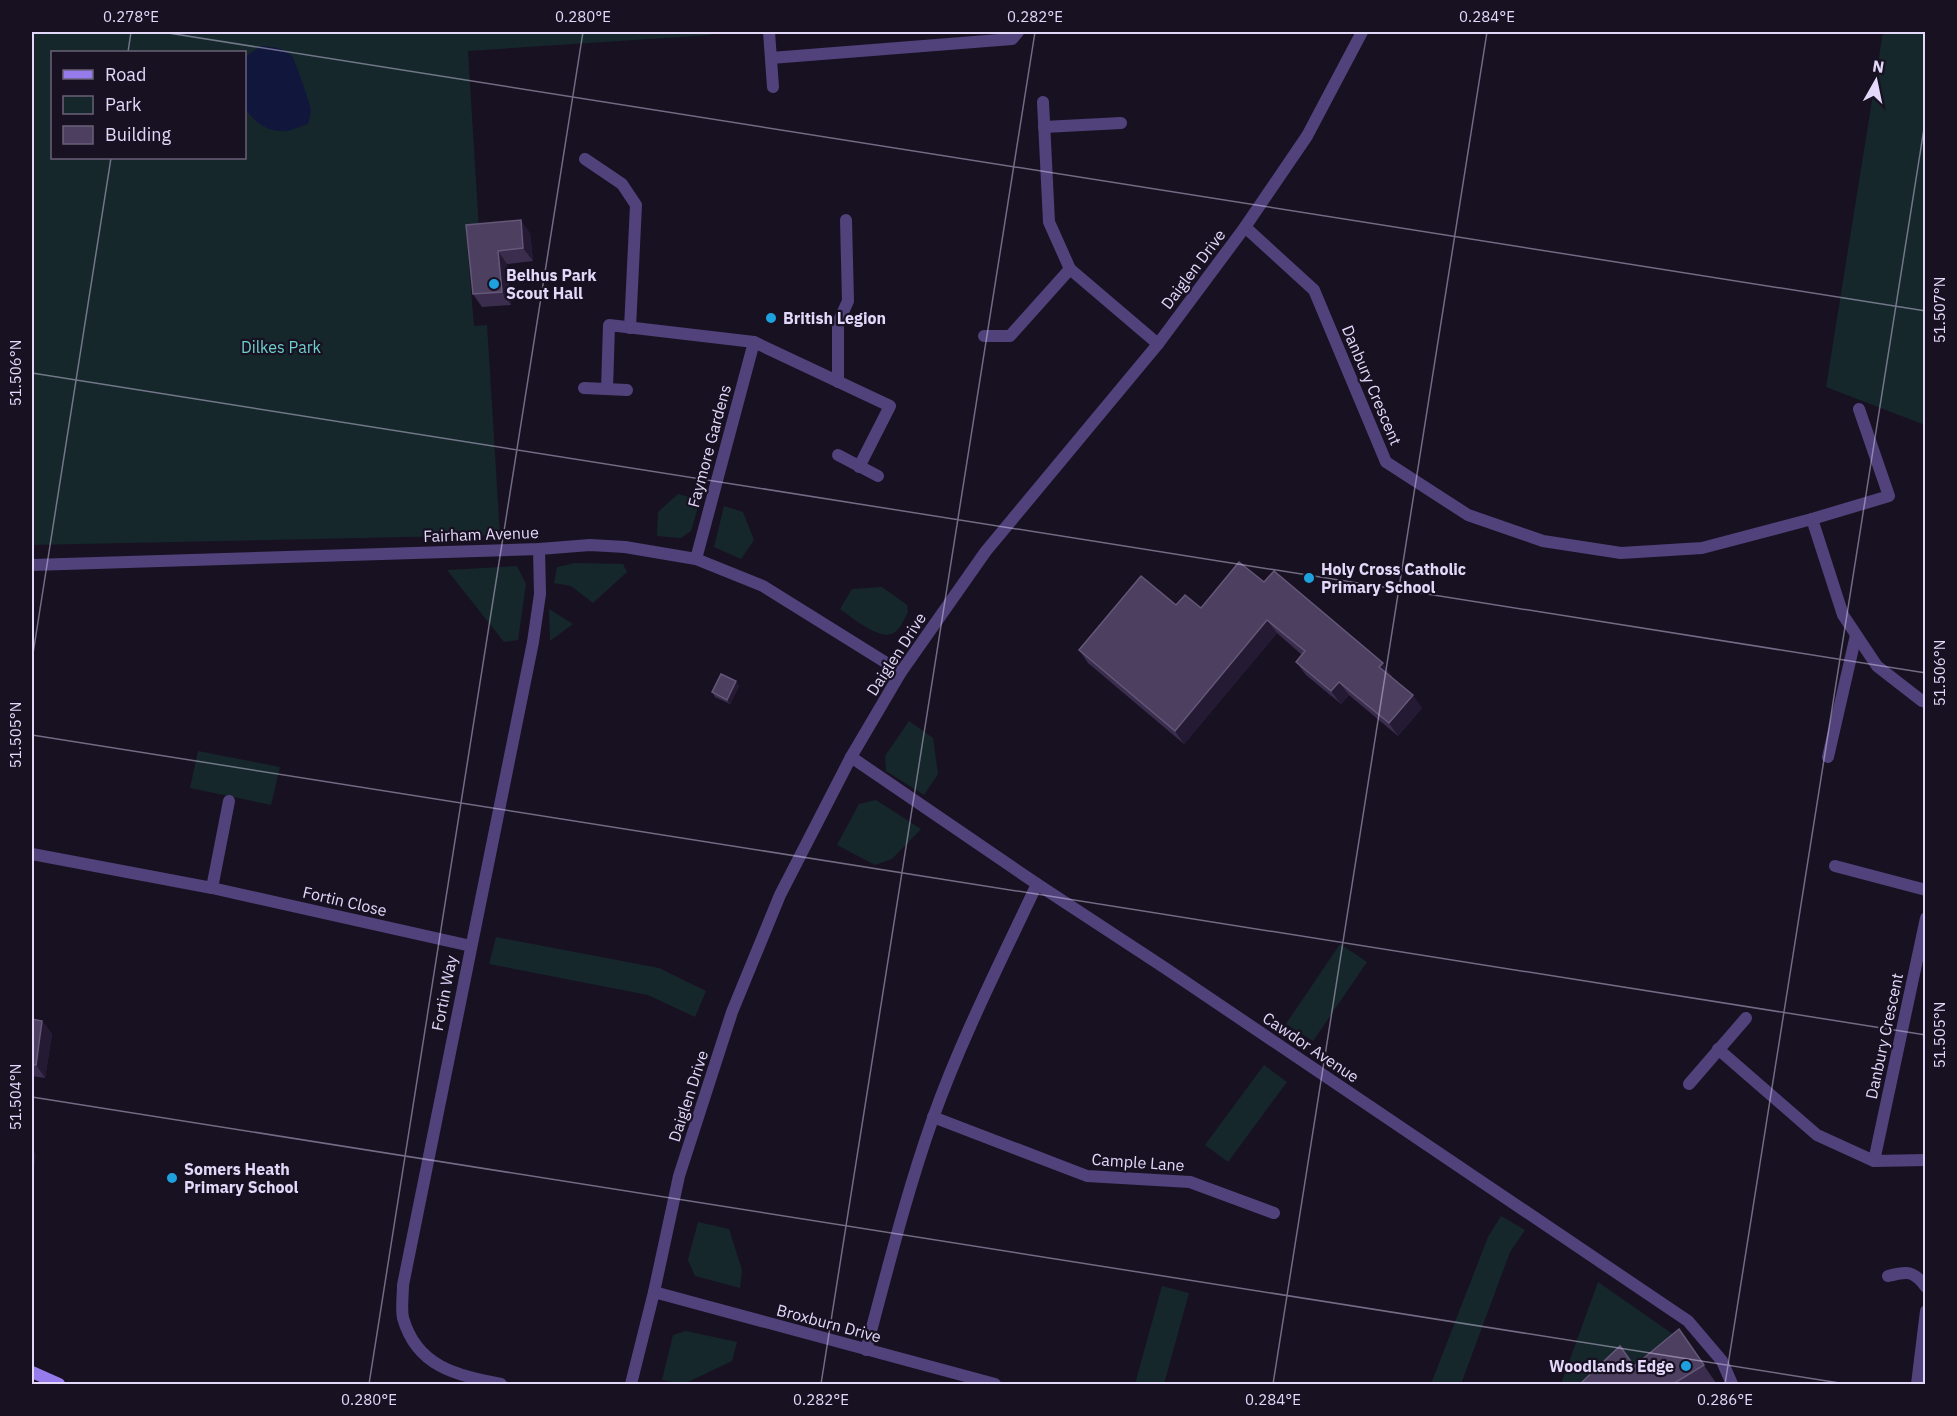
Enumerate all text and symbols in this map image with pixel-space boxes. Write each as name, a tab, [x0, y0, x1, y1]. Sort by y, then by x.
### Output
text: 0.278°E	[103, 7, 159, 26]
text: 0.280°E	[555, 7, 611, 26]
text: 0.282°E	[1007, 7, 1063, 26]
text: 0.284°E	[1459, 7, 1515, 26]
legend	[51, 51, 246, 159]
north arrow	[1846, 51, 1906, 111]
text: N	[1871, 55, 1886, 77]
text: Road	[105, 63, 146, 86]
text: Park	[105, 93, 142, 116]
text: Building	[105, 123, 172, 146]
street label: Daiglen Drive	[1156, 225, 1230, 313]
place label: Belhus Park Scout Hall	[506, 265, 597, 303]
marker: Belhus Park Scout Hall	[487, 277, 501, 291]
text: 51.507°N	[1930, 277, 1949, 343]
place label: British Legion	[783, 308, 886, 328]
marker: British Legion	[764, 311, 778, 325]
street label: Danbury Crescent	[1338, 322, 1406, 448]
park label: Dilkes Park	[241, 337, 322, 357]
text: 51.506°N	[6, 340, 25, 406]
street label: Faymore Gardens	[683, 382, 735, 510]
street label: Fairham Avenue	[423, 522, 539, 546]
place label: Holy Cross Catholic Primary School	[1321, 559, 1466, 597]
marker: Holy Cross Catholic Primary School	[1302, 571, 1316, 585]
street label: Daiglen Drive	[862, 609, 930, 699]
text: 51.506°N	[1930, 640, 1949, 706]
text: 51.505°N	[6, 702, 25, 768]
street label: Fortin Close	[301, 882, 389, 920]
street label: Fortin Way	[427, 954, 461, 1032]
street label: Danbury Crescent	[1861, 971, 1907, 1101]
text: 51.505°N	[1930, 1002, 1949, 1068]
street label: Cawdor Avenue	[1259, 1007, 1363, 1087]
street label: Daiglen Drive	[664, 1048, 712, 1144]
text: 51.504°N	[6, 1064, 25, 1130]
street label: Cample Lane	[1091, 1149, 1185, 1175]
place label: Somers Heath Primary School	[184, 1159, 299, 1197]
marker: Somers Heath Primary School	[165, 1171, 179, 1185]
street label: Broxburn Drive	[775, 1299, 884, 1347]
place label: Woodlands Edge	[1549, 1356, 1674, 1376]
marker: Woodlands Edge	[1679, 1359, 1693, 1373]
text: 0.280°E	[341, 1390, 397, 1409]
text: 0.282°E	[793, 1390, 849, 1409]
text: 0.284°E	[1245, 1390, 1301, 1409]
text: 0.286°E	[1697, 1390, 1753, 1409]

